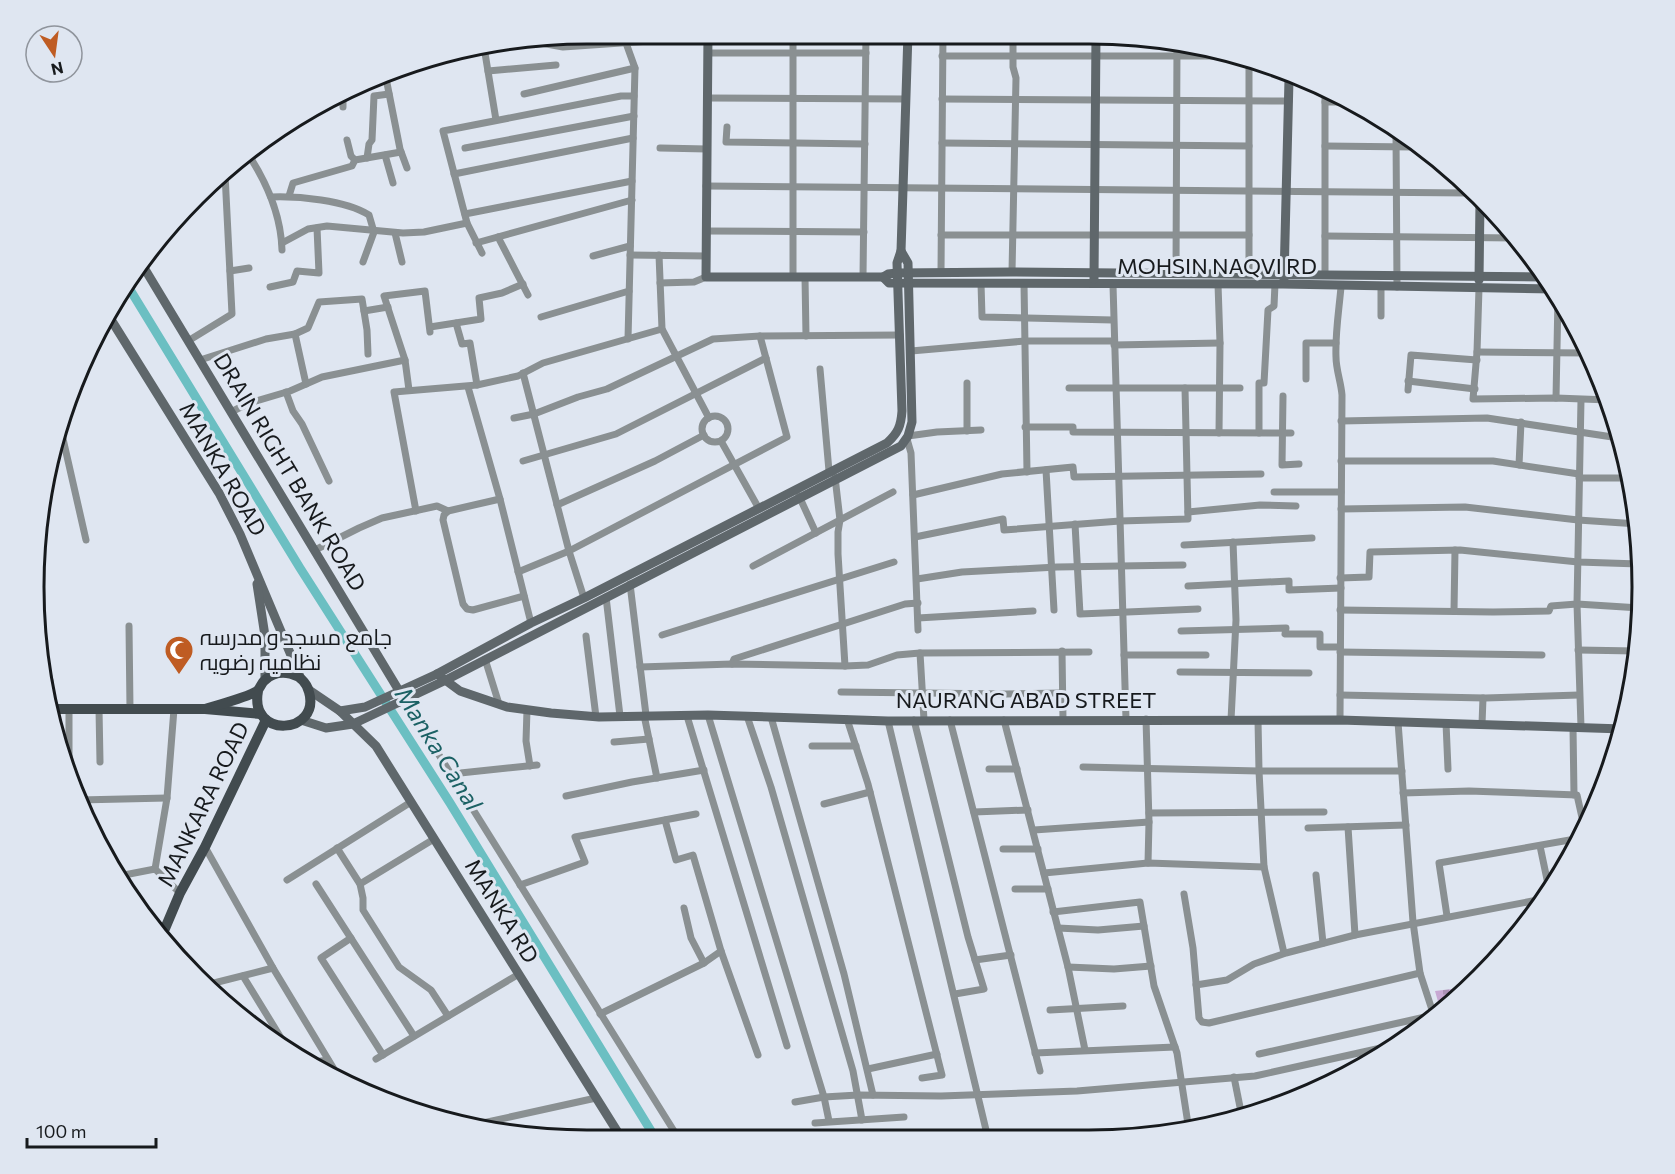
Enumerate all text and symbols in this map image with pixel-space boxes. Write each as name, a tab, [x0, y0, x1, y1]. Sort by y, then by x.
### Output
north arrow	[24, 24, 84, 84]
text: N	[50, 58, 65, 80]
street label: MOHSIN NAQVI RD	[1117, 252, 1317, 279]
street label: DRAIN RIGHT BANK ROAD	[209, 348, 372, 596]
street label: MANKA ROAD	[174, 397, 273, 540]
place label: جامع مسجد و مدرسہ نظامیہ رضویہ	[200, 623, 392, 675]
mosque icon: جامع مسجد و مدرسہ نظامیہ رضویہ	[163, 634, 195, 676]
water label: Manka Canal	[390, 681, 489, 816]
street label: NAURANG ABAD STREET	[896, 686, 1156, 713]
street label: MANKARA ROAD	[151, 717, 254, 891]
street label: MANKA RD	[460, 854, 545, 968]
scale bar	[27, 1111, 156, 1149]
text: 100 m	[36, 1120, 86, 1142]

